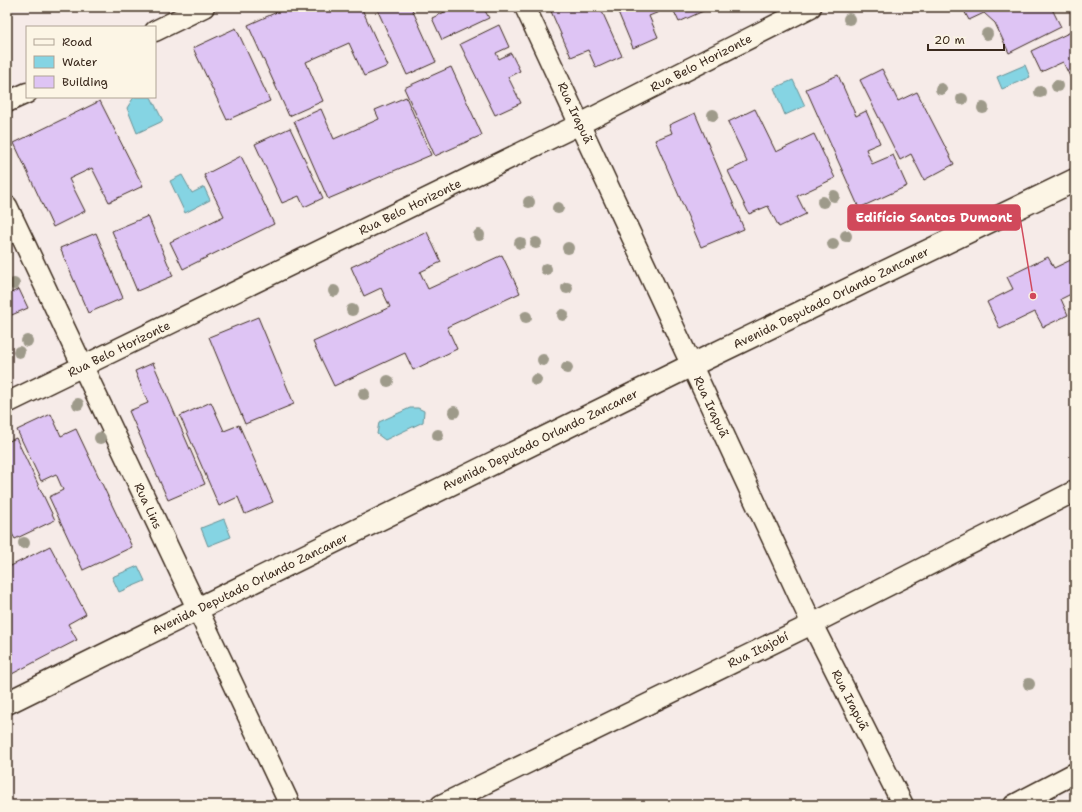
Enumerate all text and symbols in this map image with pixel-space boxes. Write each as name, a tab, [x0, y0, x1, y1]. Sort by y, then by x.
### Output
legend	[26, 26, 156, 98]
scale bar	[928, 26, 1004, 52]
street label: Rua Belo Horizonte	[647, 30, 755, 96]
text: 20 m	[934, 32, 965, 48]
text: Road	[62, 34, 93, 50]
text: Water	[62, 54, 98, 70]
text: Building	[62, 74, 108, 90]
street label: Rua Irapuã	[554, 80, 596, 147]
street label: Rua Belo Horizonte	[356, 175, 464, 239]
callout: Edifício Santos Dumont	[848, 205, 1020, 230]
text: Edifício Santos Dumont	[856, 209, 1012, 226]
street label: Avenida Deputado Orlando Zancaner	[730, 243, 932, 353]
street label: Rua Belo Horizonte	[65, 317, 173, 381]
street label: Rua Irapuã	[690, 374, 732, 441]
street label: Avenida Deputado Orlando Zancaner	[439, 385, 641, 495]
street label: Rua Lins	[130, 480, 166, 532]
street label: Avenida Deputado Orlando Zancaner	[149, 529, 351, 639]
street label: Rua Itajobí	[725, 628, 792, 672]
street label: Rua Irapuã	[828, 667, 872, 733]

